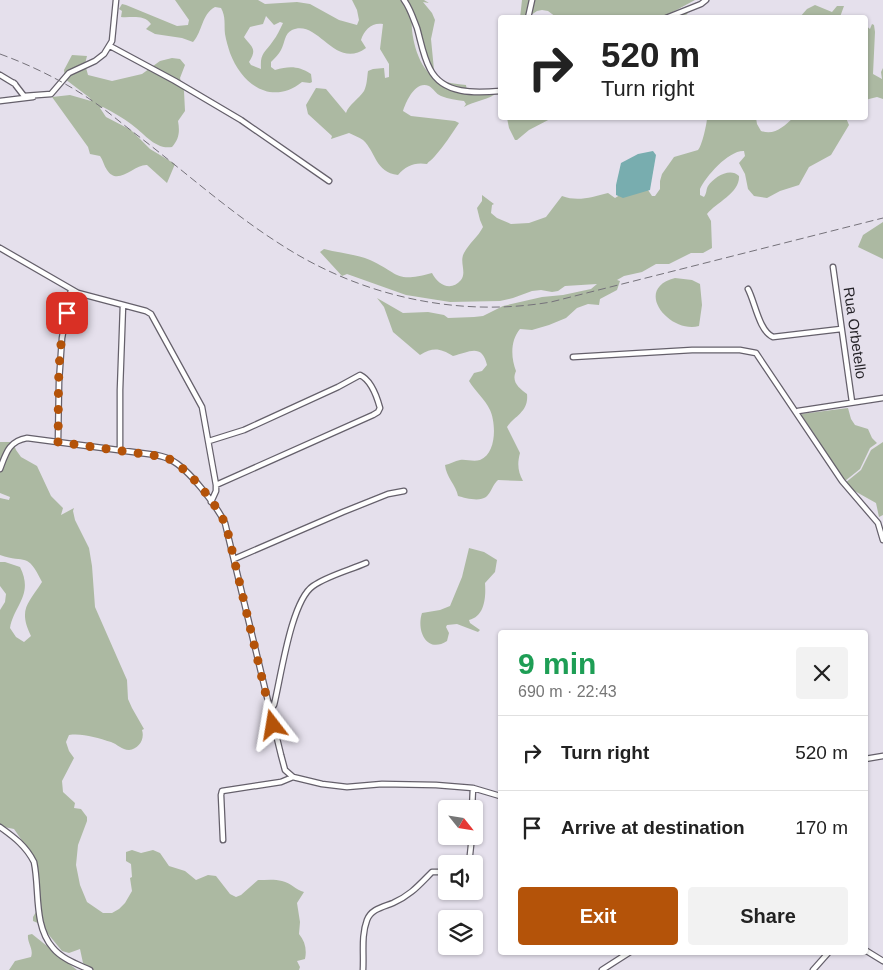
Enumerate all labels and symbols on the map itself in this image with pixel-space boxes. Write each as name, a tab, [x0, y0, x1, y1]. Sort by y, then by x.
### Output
street label: Rua Orbetello	[841, 286, 870, 380]
pin	[46, 292, 88, 334]
position arrow	[246, 698, 298, 750]
north arrow	[438, 800, 482, 845]

